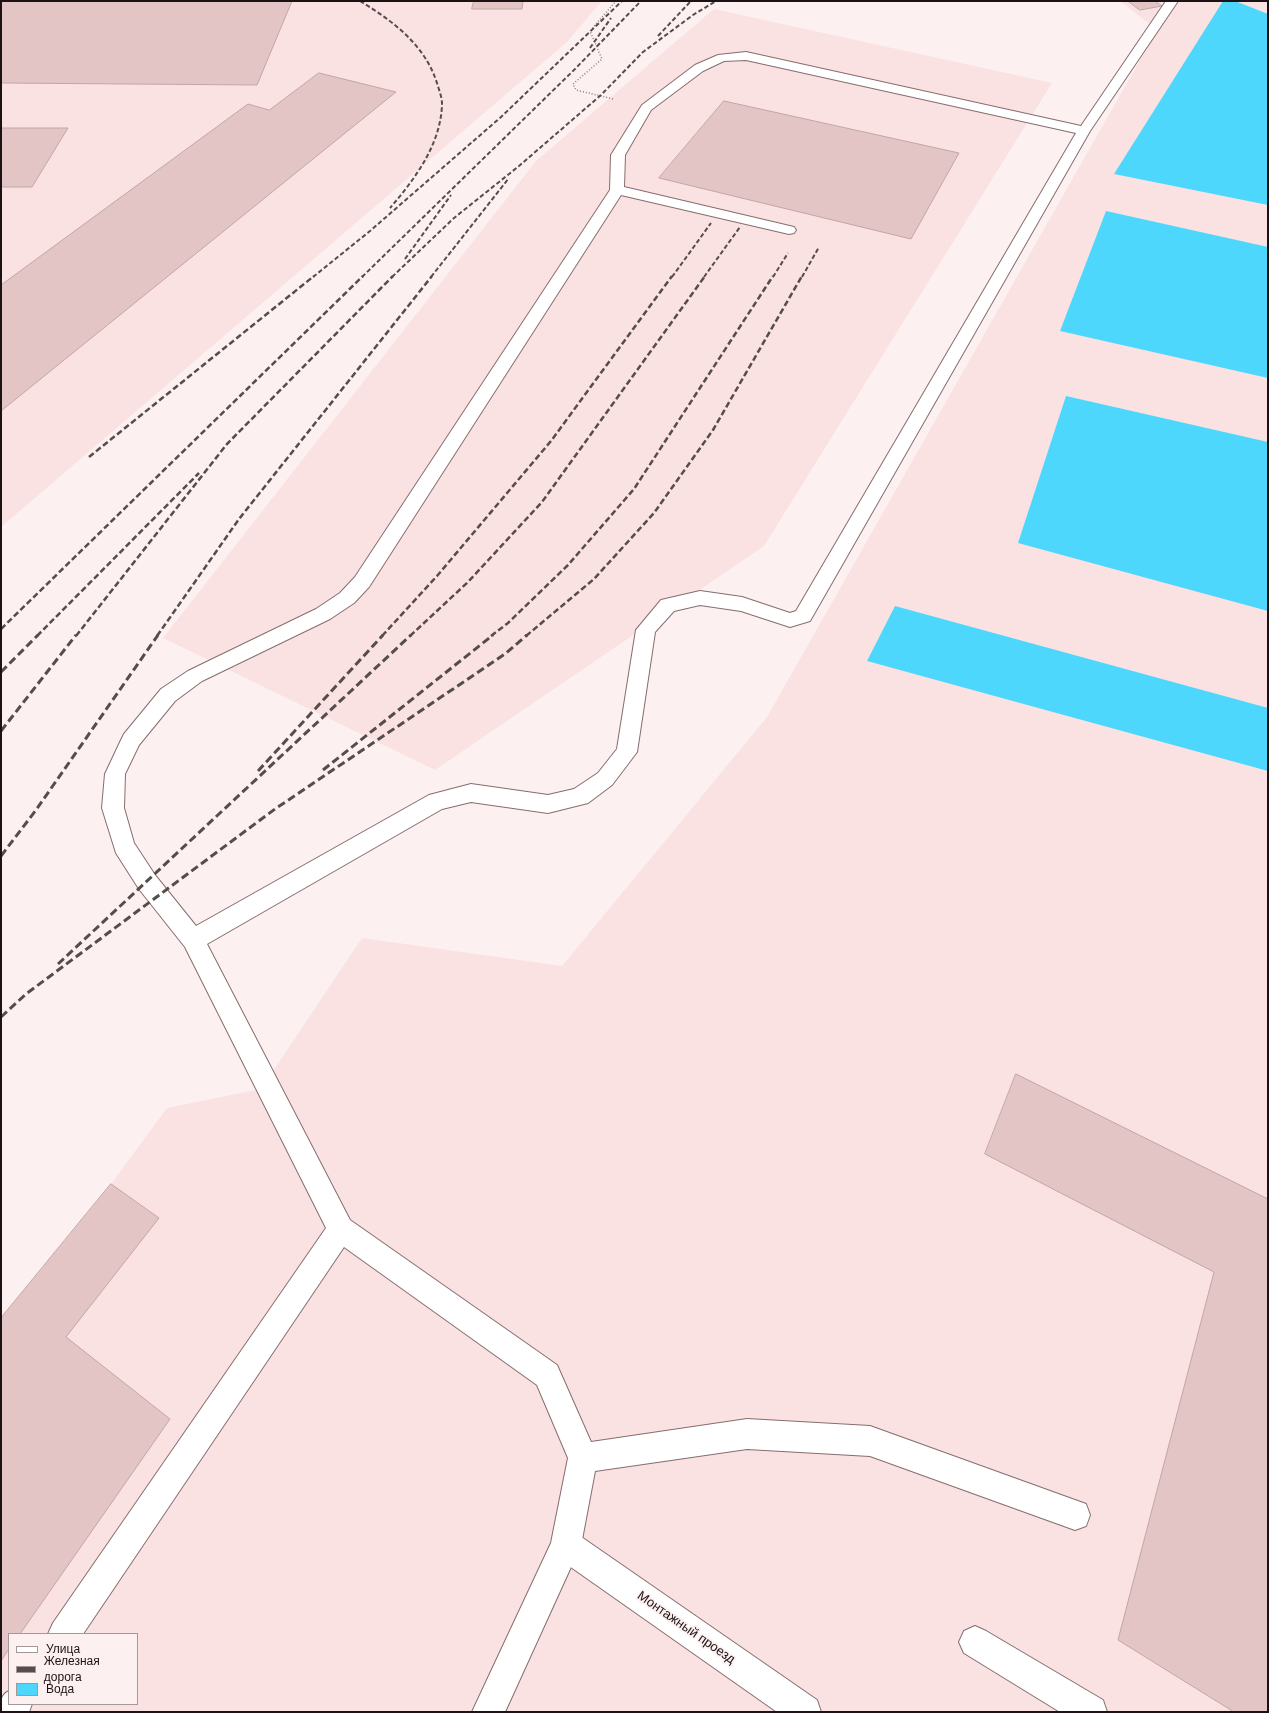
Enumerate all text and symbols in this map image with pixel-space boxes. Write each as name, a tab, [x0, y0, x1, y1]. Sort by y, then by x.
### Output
street label: Монтажный проезд	[634, 1588, 738, 1668]
legend	[8, 1633, 138, 1705]
text: Улица	[46, 1641, 80, 1657]
text: Железная дорога	[44, 1653, 100, 1685]
text: Вода	[46, 1681, 74, 1697]

